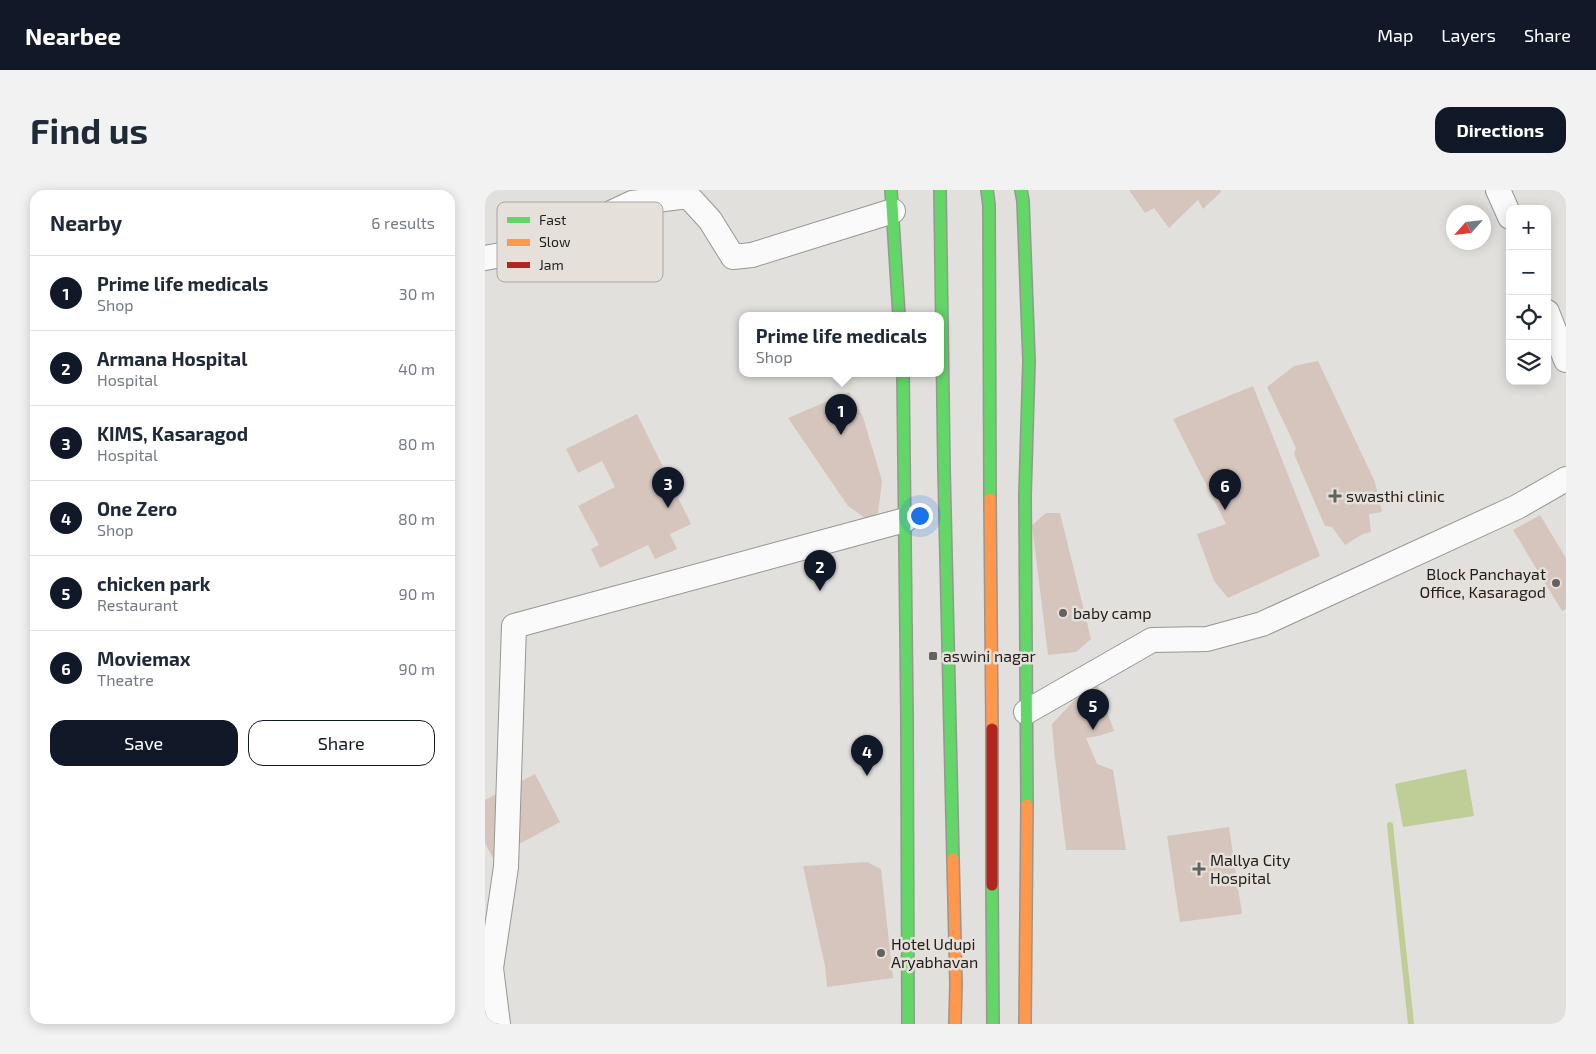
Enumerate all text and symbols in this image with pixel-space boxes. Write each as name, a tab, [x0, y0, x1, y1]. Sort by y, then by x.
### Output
text: Nearbee	[25, 21, 121, 50]
text: Map	[1377, 24, 1413, 46]
text: Layers	[1441, 24, 1496, 46]
text: Share	[1524, 24, 1571, 46]
button: Directions	[1435, 107, 1566, 153]
text: Find us	[30, 109, 148, 151]
legend	[497, 202, 663, 282]
north arrow	[1446, 205, 1491, 250]
map controls	[1506, 205, 1551, 385]
button: +	[1506, 205, 1551, 250]
text: Nearby	[50, 210, 122, 235]
text: Fast	[539, 211, 566, 228]
text: 6 results	[371, 213, 435, 232]
text: Slow	[539, 233, 571, 250]
button: −	[1506, 250, 1551, 295]
text: Jam	[539, 256, 564, 273]
text: Prime life medicals	[97, 272, 268, 295]
text: 1	[63, 284, 69, 303]
text: 30 m	[399, 284, 435, 303]
text: Shop	[97, 295, 134, 314]
button: locate	[1506, 295, 1551, 340]
popup	[739, 312, 944, 377]
text: Prime life medicals	[756, 324, 927, 347]
button: layers	[1506, 340, 1551, 385]
text: Armana Hospital	[97, 347, 247, 370]
text: Shop	[756, 347, 792, 366]
text: 2	[61, 359, 71, 378]
text: 40 m	[398, 359, 435, 378]
text: Hospital	[97, 370, 158, 389]
pin: 1	[825, 394, 857, 435]
text: KIMS, Kasaragod	[97, 422, 248, 445]
text: 3	[61, 434, 71, 453]
text: 80 m	[398, 434, 435, 453]
text: Hospital	[97, 445, 158, 464]
pin: 3	[652, 467, 684, 508]
pin: 6	[1209, 469, 1241, 510]
place label: swasthi clinic	[1346, 486, 1445, 505]
marker: swasthi clinic	[1328, 489, 1342, 503]
text: One Zero	[97, 497, 177, 520]
your location	[907, 503, 933, 529]
text: 4	[61, 509, 71, 528]
text: 80 m	[398, 509, 435, 528]
text: Shop	[97, 520, 134, 539]
pin: 2	[804, 550, 836, 591]
place label: Block Panchayat Office, Kasaragod	[1419, 564, 1546, 601]
text: chicken park	[97, 572, 210, 595]
marker: Block Panchayat Office, Kasaragod	[1550, 577, 1562, 589]
text: 5	[62, 584, 70, 603]
text: 90 m	[399, 584, 435, 603]
text: Restaurant	[97, 595, 178, 614]
place label: baby camp	[1073, 603, 1152, 622]
marker: baby camp	[1057, 607, 1069, 619]
place label: aswini nagar	[943, 646, 1037, 665]
text: Moviemax	[97, 647, 190, 670]
marker: aswini nagar	[927, 650, 939, 662]
text: 6	[61, 659, 71, 678]
text: 90 m	[399, 659, 435, 678]
text: Theatre	[97, 670, 154, 689]
pin: 5	[1077, 689, 1109, 730]
button: Save	[50, 720, 238, 766]
button: Share	[248, 720, 435, 766]
pin: 4	[851, 735, 883, 776]
place label: Mallya City Hospital	[1210, 850, 1291, 887]
marker: Mallya City Hospital	[1192, 862, 1206, 876]
place label: Hotel Udupi Aryabhavan	[891, 934, 978, 971]
marker: Hotel Udupi Aryabhavan	[875, 947, 887, 959]

